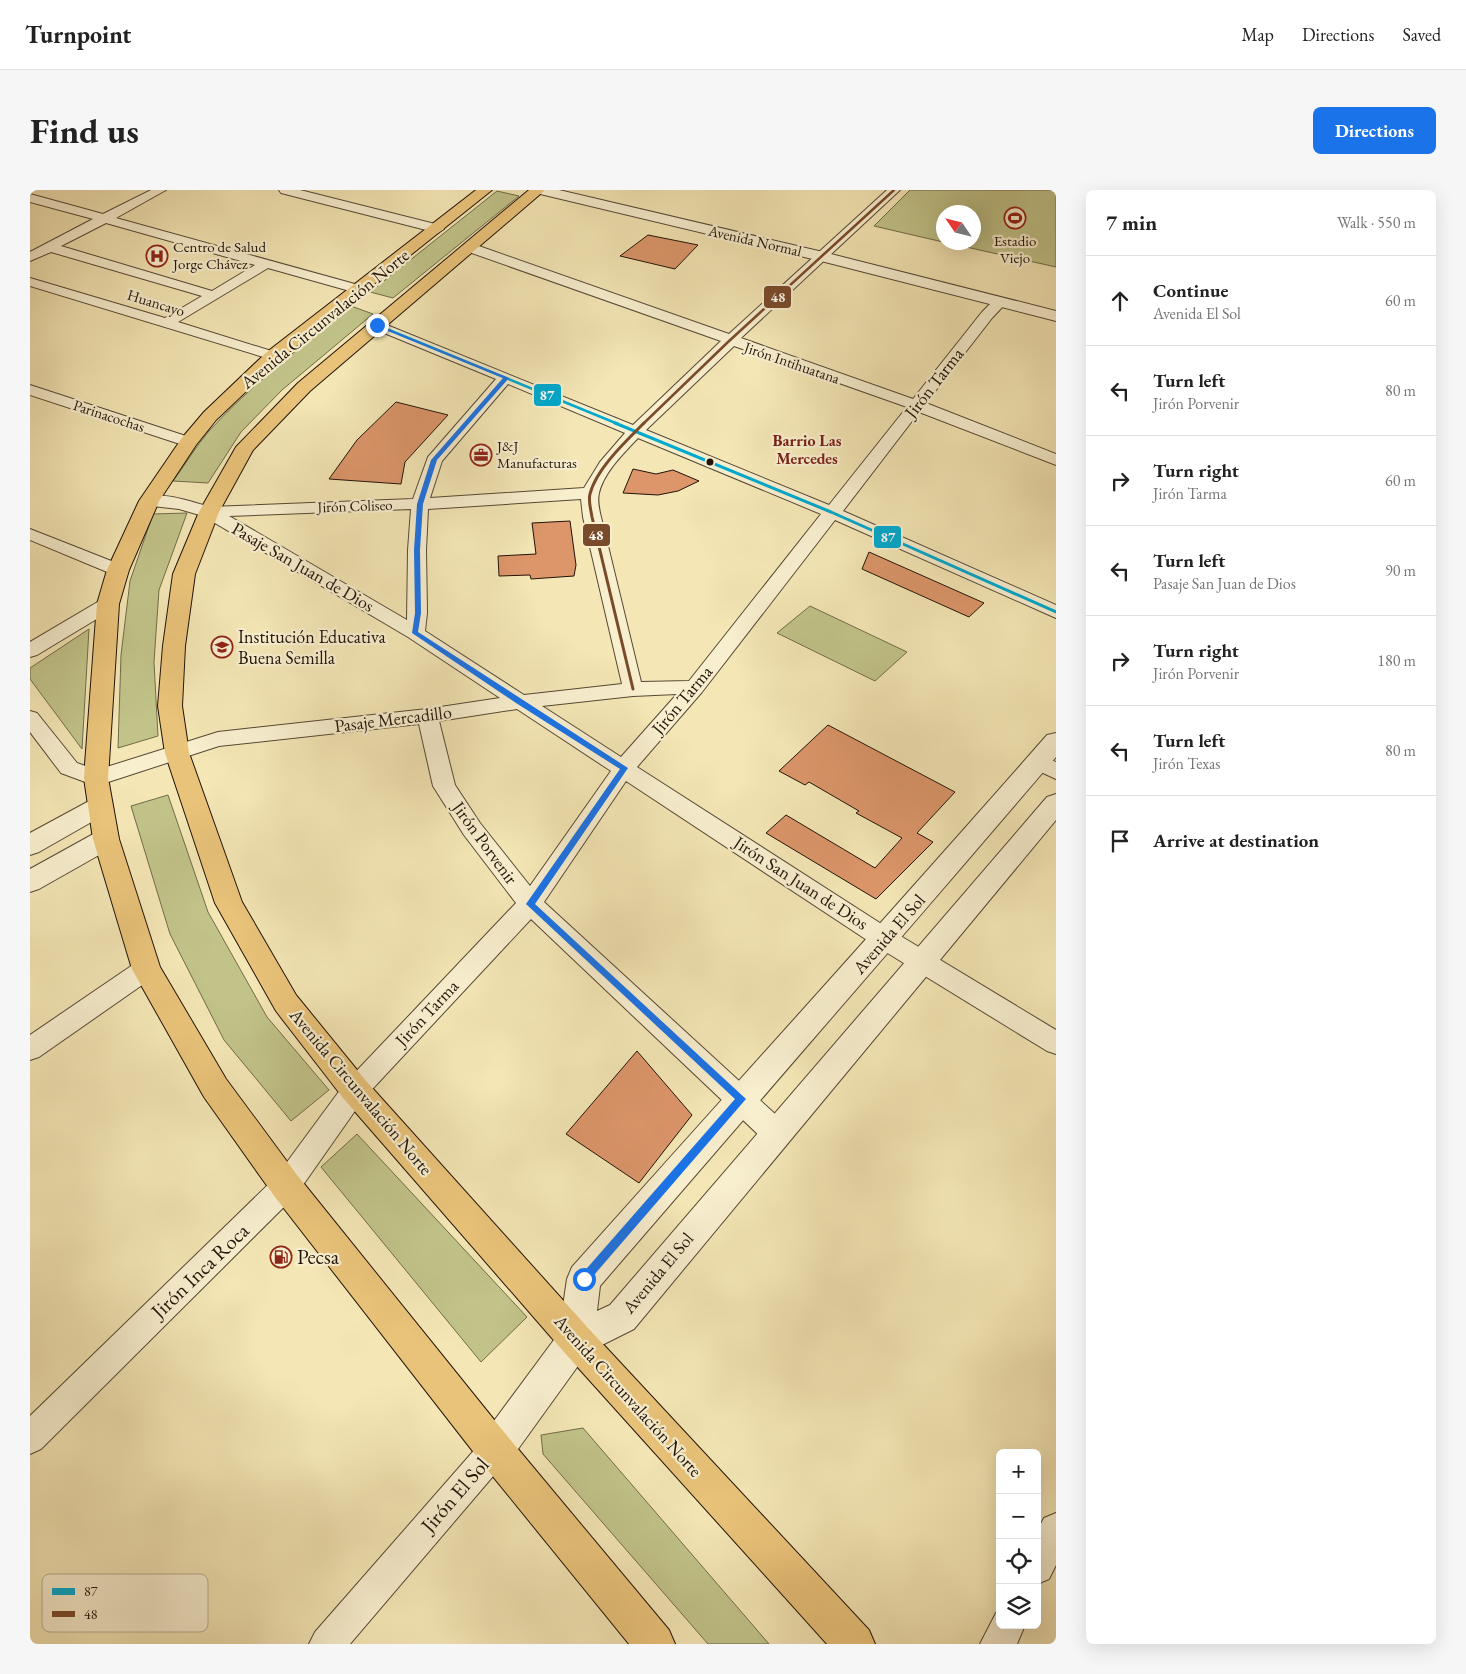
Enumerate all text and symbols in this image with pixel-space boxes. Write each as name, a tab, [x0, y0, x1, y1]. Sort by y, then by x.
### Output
text: Turnpoint	[25, 19, 131, 50]
text: Map	[1242, 23, 1274, 46]
text: Directions	[1302, 23, 1374, 46]
text: Saved	[1402, 23, 1441, 46]
button: Directions	[1313, 107, 1436, 154]
text: Find us	[30, 108, 139, 153]
north arrow	[936, 205, 981, 250]
sports icon: Estadio Viejo	[1003, 206, 1027, 230]
text: 7 min	[1106, 209, 1157, 236]
text: Walk · 550 m	[1337, 212, 1416, 233]
street label: Avenida Normal	[706, 220, 804, 261]
place label: Estadio Viejo	[994, 231, 1036, 267]
place label: Centro de Salud Jorge Chávez	[171, 237, 266, 273]
street label: Avenida Circunvalación Norte	[235, 243, 414, 394]
hospital icon: Centro de Salud Jorge Chávez	[145, 244, 169, 268]
text: Continue	[1153, 278, 1228, 303]
street label: Huancayo	[125, 285, 187, 320]
line badge: 48	[763, 285, 792, 309]
icon: ahead	[1106, 287, 1134, 315]
text: 48	[771, 288, 785, 306]
text: 60 m	[1385, 290, 1416, 311]
text: Avenida El Sol	[1153, 303, 1241, 324]
route end	[366, 314, 389, 337]
street label: Jirón Intihuatana	[740, 337, 842, 388]
street label: Jirón Tarma	[898, 342, 969, 424]
text: Turn left	[1153, 368, 1225, 393]
icon: left	[1106, 377, 1134, 405]
text: 80 m	[1385, 380, 1416, 401]
line badge: 87	[533, 383, 562, 407]
text: 87	[540, 386, 555, 404]
text: Jirón Porvenir	[1153, 393, 1239, 414]
street label: Parinacochas	[71, 395, 147, 436]
district label: Barrio Las Mercedes	[773, 430, 842, 469]
place label: J&J Manufacturas	[495, 436, 577, 472]
office icon: J&J Manufacturas	[469, 443, 493, 467]
unlabelled marker	[705, 457, 715, 467]
text: Turn right	[1153, 458, 1239, 483]
icon: right	[1106, 467, 1134, 495]
text: 60 m	[1385, 470, 1416, 491]
text: Jirón Tarma	[1153, 483, 1227, 504]
street label: Jirón Coliseo	[315, 495, 393, 516]
street label: Pasaje San Juan de Dios	[228, 516, 379, 617]
line badge: 48	[582, 523, 611, 547]
line badge: 87	[873, 525, 902, 549]
text: 48	[589, 526, 603, 544]
text: 87	[881, 528, 896, 546]
text: Turn left	[1153, 548, 1225, 573]
icon: left	[1106, 557, 1134, 585]
text: 90 m	[1385, 560, 1416, 581]
text: Pasaje San Juan de Dios	[1153, 573, 1296, 594]
place label: Institución Educativa Buena Semilla	[238, 625, 387, 669]
school or university icon: Institución Educativa Buena Semilla	[210, 635, 234, 659]
text: Turn right	[1153, 638, 1239, 663]
icon: right	[1106, 647, 1134, 675]
text: 180 m	[1377, 650, 1416, 671]
street label: Jirón Tarma	[645, 660, 718, 740]
text: Jirón Porvenir	[1153, 663, 1239, 684]
street label: Pasaje Mercadillo	[333, 700, 453, 737]
text: Turn left	[1153, 728, 1225, 753]
icon: left	[1106, 737, 1134, 765]
text: 80 m	[1385, 740, 1416, 761]
text: Jirón Texas	[1153, 753, 1221, 774]
street label: Jirón Porvenir	[446, 795, 523, 889]
icon: arrive	[1106, 827, 1134, 855]
text: Arrive at destination	[1153, 828, 1319, 853]
street label: Jirón San Juan de Dios	[728, 829, 873, 935]
street label: Avenida El Sol	[847, 889, 930, 979]
street label: Jirón Tarma	[389, 974, 464, 1052]
street label: Avenida Circunvalación Norte	[284, 1003, 438, 1180]
street label: Jirón Inca Roca	[144, 1217, 255, 1326]
street label: Avenida El Sol	[616, 1227, 698, 1319]
place label: Pecsa	[297, 1243, 340, 1270]
fuel station icon: Pecsa	[269, 1245, 293, 1269]
route start	[573, 1268, 596, 1291]
street label: Avenida Circunvalación Norte	[549, 1309, 707, 1482]
map controls	[996, 1449, 1041, 1629]
button: +	[996, 1449, 1041, 1494]
street label: Jirón El Sol	[413, 1451, 495, 1539]
button: −	[996, 1494, 1041, 1539]
button: locate	[996, 1539, 1041, 1584]
legend	[42, 1574, 208, 1632]
text: 87	[84, 1582, 98, 1600]
button: layers	[996, 1584, 1041, 1629]
text: 48	[84, 1605, 98, 1623]

